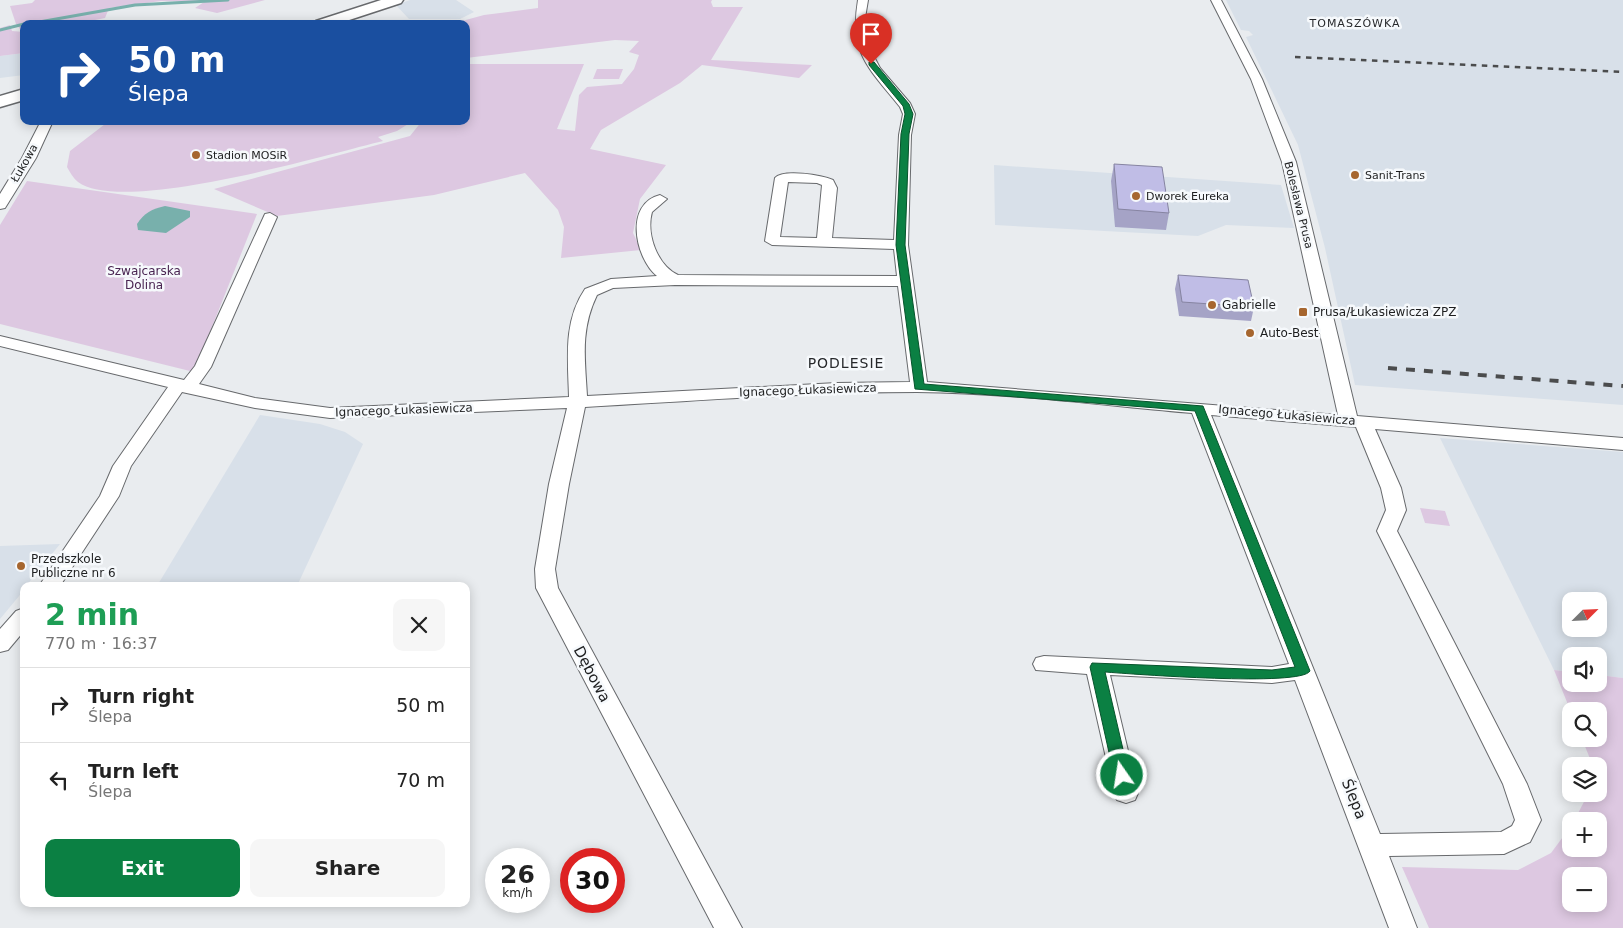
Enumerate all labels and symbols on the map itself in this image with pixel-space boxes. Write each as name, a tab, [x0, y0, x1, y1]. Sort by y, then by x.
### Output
pin	[850, 13, 892, 64]
district label: TOMASZÓWKA	[1309, 17, 1401, 30]
street label: Łukowa	[8, 142, 40, 185]
marker: Stadion MOSiR	[190, 149, 202, 161]
place label: Stadion MOSiR	[206, 149, 287, 162]
street label: Bolesława Prusa	[1281, 160, 1316, 250]
marker: Sanit-Trans	[1349, 169, 1361, 181]
place label: Sanit-Trans	[1365, 169, 1425, 182]
marker: Dworek Eureka	[1130, 190, 1142, 202]
place label: Dworek Eureka	[1146, 190, 1229, 203]
park label: Szwajcarska Dolina	[107, 264, 181, 292]
place label: Gabrielle	[1222, 298, 1276, 312]
marker: Gabrielle	[1206, 299, 1218, 311]
place label: Prusa/Łukasiewicza ZPZ	[1313, 305, 1457, 319]
marker: Prusa/Łukasiewicza ZPZ	[1297, 306, 1309, 318]
place label: Auto-Best	[1260, 326, 1319, 340]
marker: Auto-Best	[1244, 327, 1256, 339]
district label: PODLESIE	[808, 355, 884, 371]
street label: Ignacego Łukasiewicza	[739, 381, 877, 399]
street label: Ignacego Łukasiewicza	[335, 401, 473, 419]
street label: Ignacego Łukasiewicza	[1218, 402, 1356, 428]
place label: Przedszkole Publiczne nr 6	[31, 552, 116, 580]
marker: Przedszkole Publiczne nr 6	[15, 560, 27, 572]
north arrow	[1562, 592, 1608, 638]
street label: Dębowa	[570, 643, 614, 705]
position arrow	[1095, 748, 1147, 800]
street label: Ślepa	[1338, 776, 1371, 822]
speed limit sign: 30	[560, 848, 625, 913]

